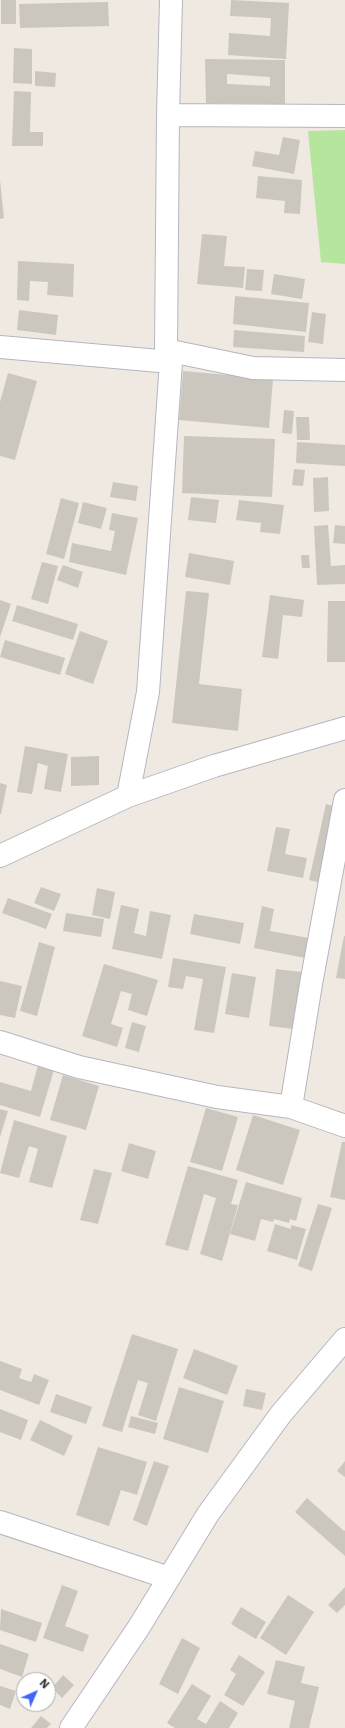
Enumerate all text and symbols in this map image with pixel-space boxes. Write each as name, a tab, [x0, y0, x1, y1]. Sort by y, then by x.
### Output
north arrow	[16, 1672, 56, 1712]
text: N	[37, 1676, 52, 1691]

